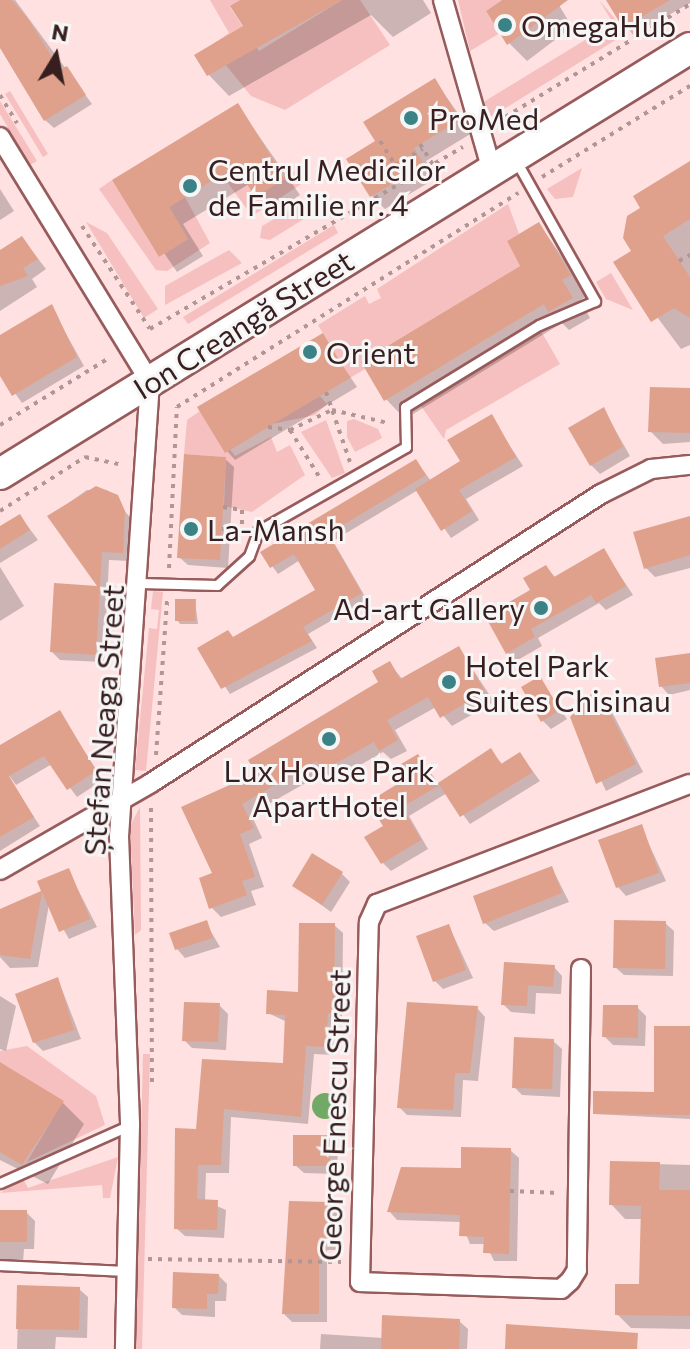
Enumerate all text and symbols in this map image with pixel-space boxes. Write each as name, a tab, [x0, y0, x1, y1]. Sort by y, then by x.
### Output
place label: OmegaHub	[521, 7, 676, 43]
north arrow	[16, 16, 96, 96]
marker: OmegaHub	[496, 16, 514, 34]
text: N	[50, 17, 71, 47]
place label: ProMed	[429, 100, 539, 136]
marker: ProMed	[400, 107, 422, 129]
place label: Centrul Medicilor de Familie nr. 4	[208, 151, 446, 222]
marker: Centrul Medicilor de Familie nr. 4	[179, 175, 201, 197]
street label: Ion Creangă Street	[127, 242, 359, 406]
place label: Orient	[326, 334, 416, 370]
marker: Orient	[301, 343, 319, 361]
place label: La-Mansh	[207, 511, 345, 547]
marker: La-Mansh	[182, 520, 200, 538]
street label: Ștefan Neaga Street	[76, 583, 130, 857]
place label: Ad-art Gallery	[333, 590, 525, 626]
marker: Ad-art Gallery	[532, 599, 550, 617]
place label: Hotel Park Suites Chisinau	[465, 647, 671, 718]
marker: Hotel Park Suites Chisinau	[440, 673, 458, 691]
marker: Lux House Park ApartHotel	[320, 730, 338, 748]
place label: Lux House Park ApartHotel	[224, 752, 434, 822]
street label: George Enescu Street	[311, 969, 357, 1261]

